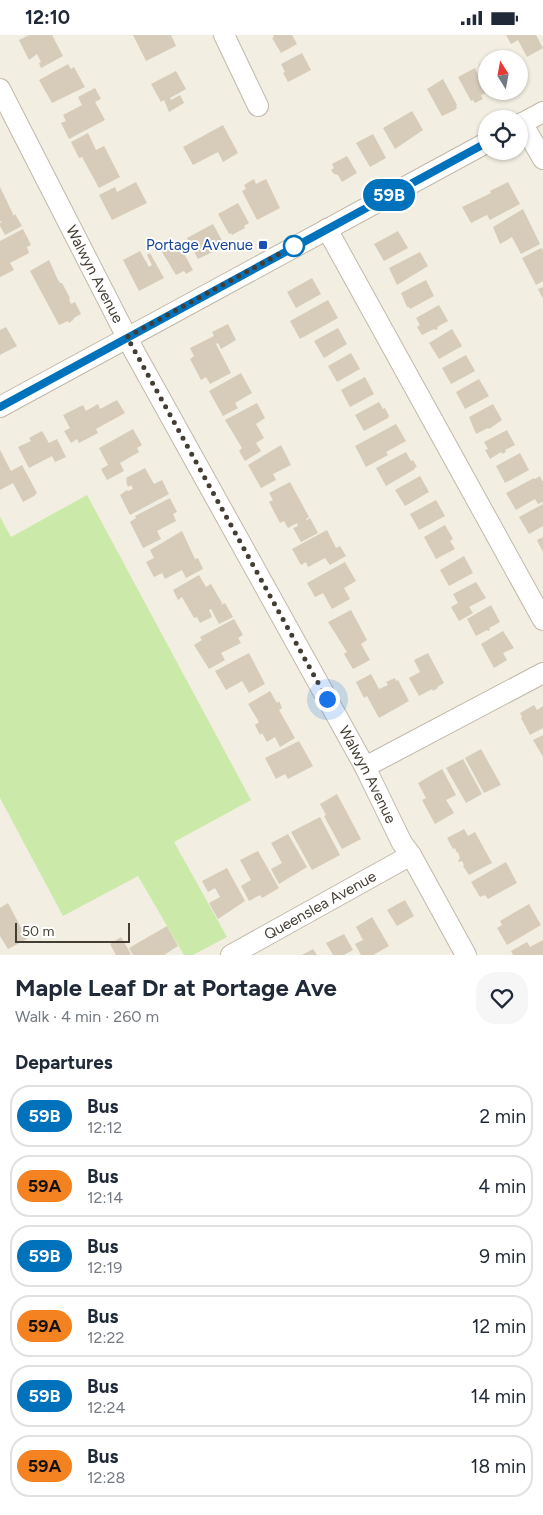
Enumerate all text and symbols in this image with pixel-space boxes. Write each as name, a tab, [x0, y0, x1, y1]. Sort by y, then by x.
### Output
text: 12:10	[25, 6, 70, 29]
north arrow	[478, 50, 528, 100]
map controls	[478, 50, 528, 160]
button: locate	[478, 110, 528, 160]
line badge: 59B	[360, 179, 418, 211]
text: 59B	[373, 184, 405, 206]
street label: Walwyn Avenue	[62, 222, 127, 326]
unlabelled marker	[283, 235, 305, 257]
place label: Portage Avenue	[146, 236, 253, 254]
marker: Portage Avenue	[257, 239, 269, 251]
your location	[315, 687, 340, 712]
street label: Walwyn Avenue	[335, 723, 400, 826]
street label: Queenslea Avenue	[261, 867, 379, 944]
scale bar	[15, 920, 130, 943]
text: 50 m	[22, 923, 54, 940]
button: heart	[476, 972, 528, 1024]
text: Maple Leaf Dr at Portage Ave	[15, 973, 337, 1002]
text: Walk · 4 min · 260 m	[15, 1007, 159, 1026]
text: Departures	[15, 1051, 113, 1074]
text: Bus	[87, 1095, 118, 1118]
text: 59B	[29, 1105, 60, 1127]
text: 2 min	[480, 1105, 526, 1128]
text: 12:12	[87, 1118, 122, 1137]
text: Bus	[87, 1165, 118, 1188]
text: 59A	[28, 1175, 61, 1197]
text: 4 min	[478, 1175, 526, 1198]
text: 12:14	[87, 1188, 123, 1207]
text: Bus	[87, 1235, 118, 1258]
text: 59B	[29, 1245, 60, 1267]
text: 9 min	[479, 1245, 526, 1268]
text: 12:19	[87, 1258, 122, 1277]
text: Bus	[87, 1305, 118, 1328]
text: 59A	[28, 1315, 61, 1337]
text: 12 min	[472, 1315, 526, 1338]
text: 12:22	[87, 1328, 125, 1347]
text: Bus	[87, 1375, 118, 1398]
text: 59B	[29, 1385, 60, 1407]
text: 14 min	[470, 1385, 526, 1408]
text: 12:24	[87, 1398, 125, 1417]
text: Bus	[87, 1445, 118, 1468]
text: 59A	[28, 1455, 61, 1477]
text: 18 min	[471, 1455, 526, 1478]
text: 12:28	[87, 1468, 125, 1487]

